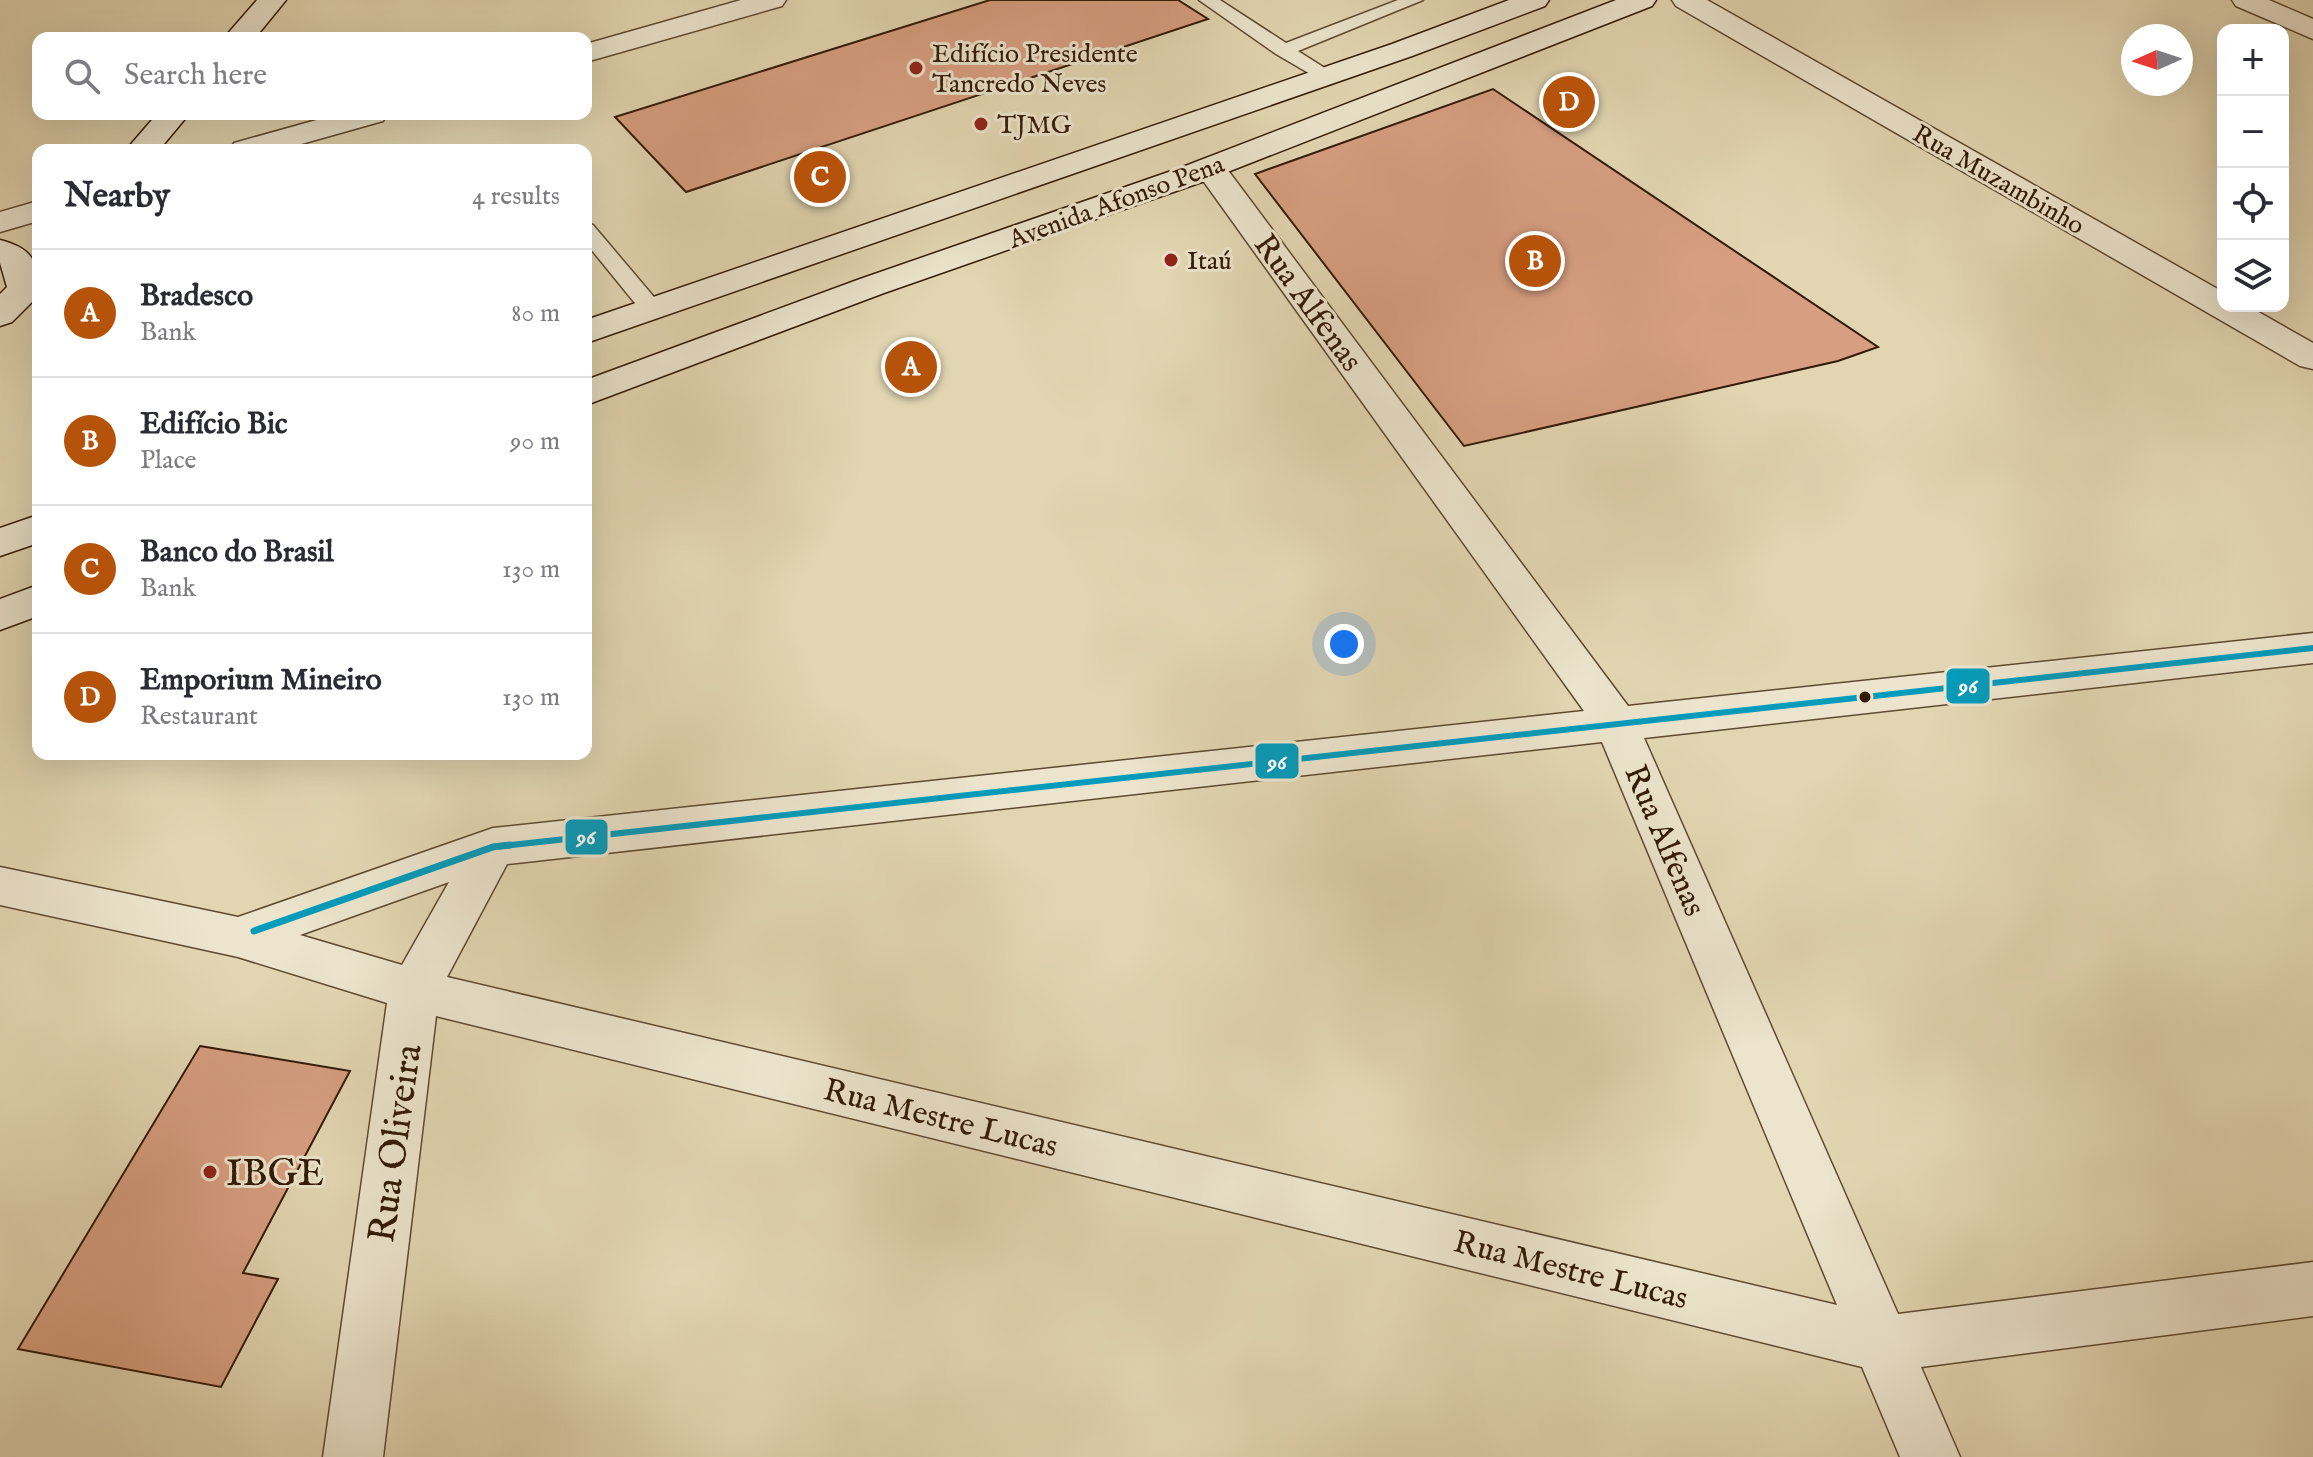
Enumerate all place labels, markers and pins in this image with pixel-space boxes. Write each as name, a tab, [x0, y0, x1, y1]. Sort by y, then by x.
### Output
place label: Edifício Presidente Tancredo Neves	[932, 38, 1138, 101]
marker: Edifício Presidente Tancredo Neves	[907, 59, 925, 77]
pin: D	[1543, 72, 1595, 132]
place label: TJMG	[997, 109, 1072, 142]
marker: TJMG	[972, 115, 990, 133]
pin: C	[794, 147, 846, 207]
pin: B	[1509, 231, 1561, 291]
place label: Itaú	[1187, 245, 1232, 278]
marker: Itaú	[1162, 251, 1180, 269]
pin: A	[885, 337, 937, 397]
unlabelled marker	[1857, 689, 1873, 705]
place label: IBGE	[226, 1151, 324, 1199]
marker: IBGE	[201, 1163, 219, 1181]

